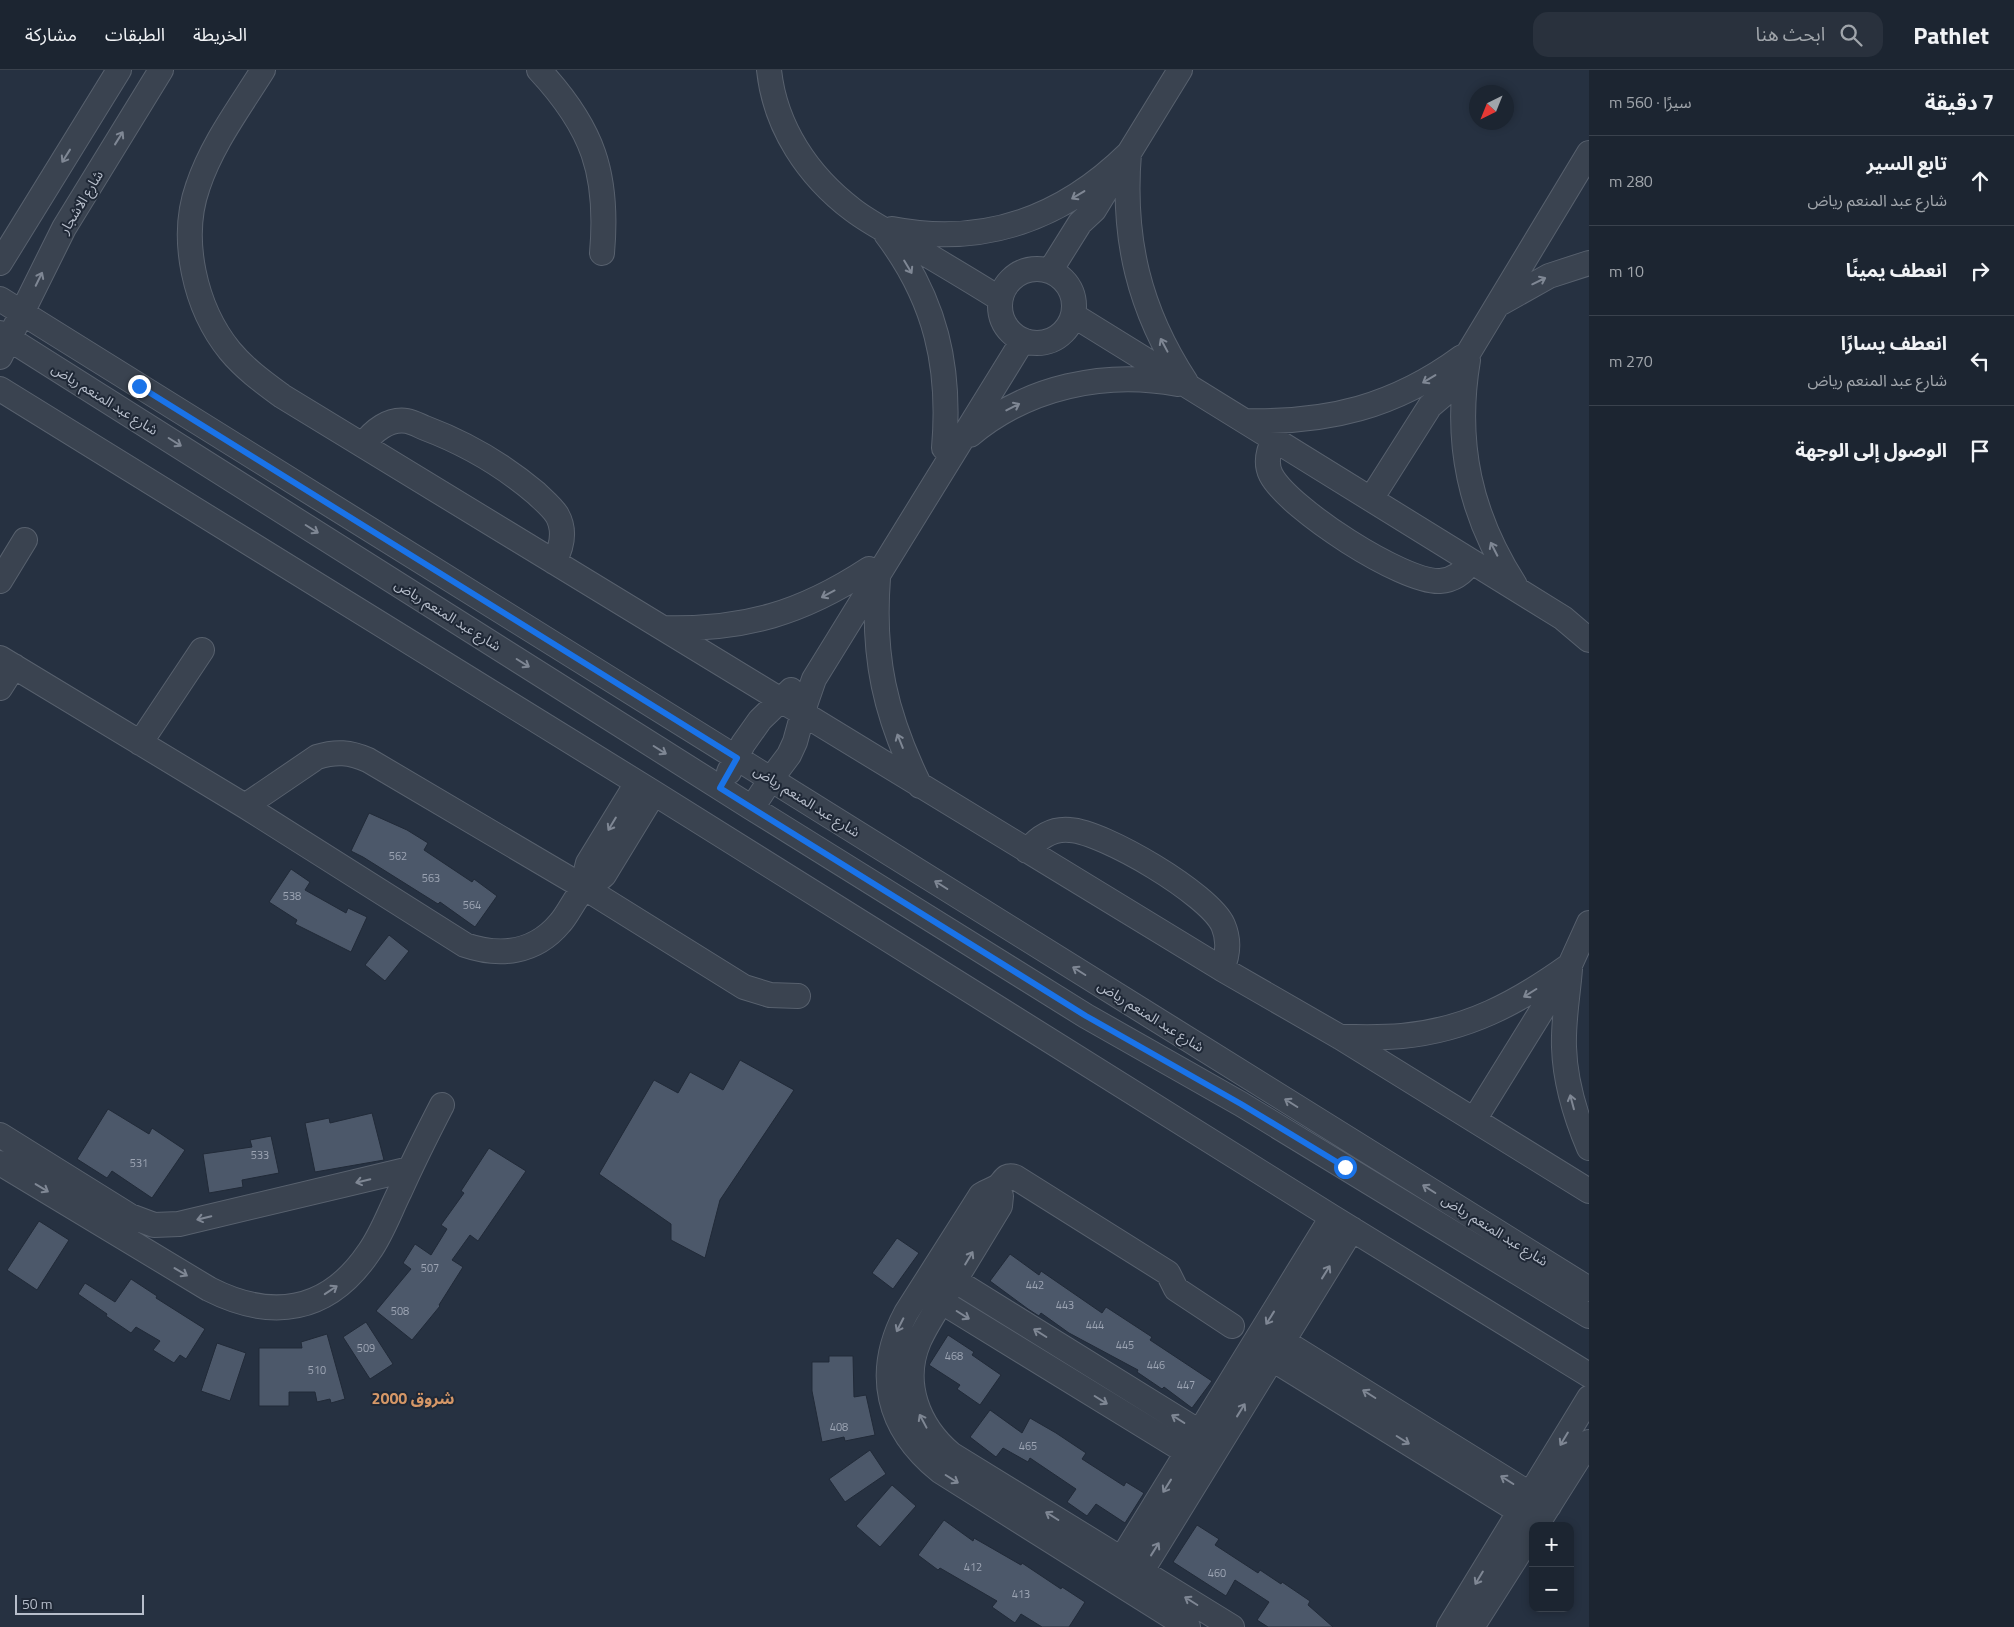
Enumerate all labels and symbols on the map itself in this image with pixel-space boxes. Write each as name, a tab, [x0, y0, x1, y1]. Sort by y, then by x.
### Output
north arrow	[1469, 85, 1514, 130]
one-way arrow	[115, 132, 125, 146]
one-way arrow	[60, 149, 70, 163]
street label: شارع الاشجار	[53, 166, 109, 239]
one-way arrow	[1072, 191, 1086, 201]
one-way arrow	[904, 259, 914, 273]
one-way arrow	[34, 272, 44, 287]
one-way arrow	[1531, 276, 1546, 285]
one-way arrow	[1159, 338, 1168, 353]
street label: شارع عبد المنعم رياض	[47, 357, 163, 441]
one-way arrow	[1423, 374, 1437, 384]
route end	[128, 375, 151, 398]
one-way arrow	[1005, 402, 1020, 411]
one-way arrow	[167, 438, 181, 448]
one-way arrow	[304, 525, 318, 535]
one-way arrow	[1489, 542, 1498, 557]
street label: شارع عبد المنعم رياض	[390, 573, 506, 657]
one-way arrow	[821, 590, 836, 599]
one-way arrow	[516, 658, 530, 668]
one-way arrow	[894, 734, 903, 749]
one-way arrow	[653, 745, 667, 755]
street label: شارع عبد المنعم رياض	[749, 759, 865, 843]
one-way arrow	[607, 817, 617, 831]
house number: 562	[389, 848, 407, 864]
house number: 563	[422, 870, 440, 886]
one-way arrow	[934, 879, 948, 889]
house number: 538	[283, 888, 301, 904]
house number: 564	[463, 897, 481, 913]
one-way arrow	[1072, 965, 1086, 975]
street label: شارع عبد المنعم رياض	[1093, 974, 1209, 1058]
one-way arrow	[1523, 988, 1537, 998]
one-way arrow	[1567, 1094, 1577, 1110]
one-way arrow	[1284, 1098, 1298, 1108]
house number: 533	[251, 1147, 269, 1163]
house number: 531	[130, 1155, 148, 1171]
route start	[1334, 1156, 1357, 1179]
one-way arrow	[355, 1177, 371, 1186]
one-way arrow	[34, 1183, 48, 1193]
one-way arrow	[1422, 1184, 1436, 1194]
street label: شارع عبد المنعم رياض	[1437, 1188, 1553, 1272]
one-way arrow	[197, 1214, 213, 1223]
one-way arrow	[964, 1251, 974, 1265]
house number: 507	[421, 1260, 439, 1276]
one-way arrow	[1320, 1265, 1331, 1279]
one-way arrow	[173, 1268, 187, 1278]
house number: 442	[1026, 1277, 1044, 1293]
one-way arrow	[324, 1285, 338, 1295]
house number: 443	[1056, 1297, 1074, 1313]
house number: 508	[391, 1303, 409, 1319]
one-way arrow	[956, 1309, 970, 1320]
one-way arrow	[1265, 1311, 1275, 1325]
one-way arrow	[895, 1317, 904, 1332]
house number: 444	[1086, 1317, 1104, 1333]
one-way arrow	[1033, 1328, 1047, 1339]
house number: 445	[1116, 1337, 1134, 1353]
house number: 509	[357, 1340, 375, 1356]
house number: 468	[945, 1348, 963, 1364]
house number: 446	[1147, 1357, 1165, 1373]
house number: 510	[308, 1362, 326, 1378]
house number: 447	[1177, 1377, 1195, 1393]
district label: شروق 2000	[371, 1386, 455, 1410]
one-way arrow	[1363, 1389, 1377, 1399]
one-way arrow	[1094, 1395, 1108, 1405]
one-way arrow	[1236, 1404, 1246, 1418]
one-way arrow	[1172, 1413, 1186, 1423]
one-way arrow	[918, 1414, 928, 1429]
house number: 408	[830, 1419, 848, 1435]
one-way arrow	[1558, 1432, 1568, 1446]
one-way arrow	[1396, 1435, 1410, 1445]
house number: 465	[1019, 1438, 1037, 1454]
one-way arrow	[945, 1474, 959, 1484]
one-way arrow	[1501, 1475, 1515, 1485]
one-way arrow	[1161, 1479, 1171, 1493]
one-way arrow	[1046, 1511, 1060, 1521]
one-way arrow	[1151, 1542, 1161, 1556]
house number: 412	[964, 1559, 982, 1575]
house number: 460	[1208, 1565, 1226, 1581]
one-way arrow	[1473, 1571, 1483, 1585]
house number: 413	[1012, 1586, 1030, 1602]
scale bar	[15, 1592, 144, 1615]
one-way arrow	[1184, 1596, 1198, 1606]

